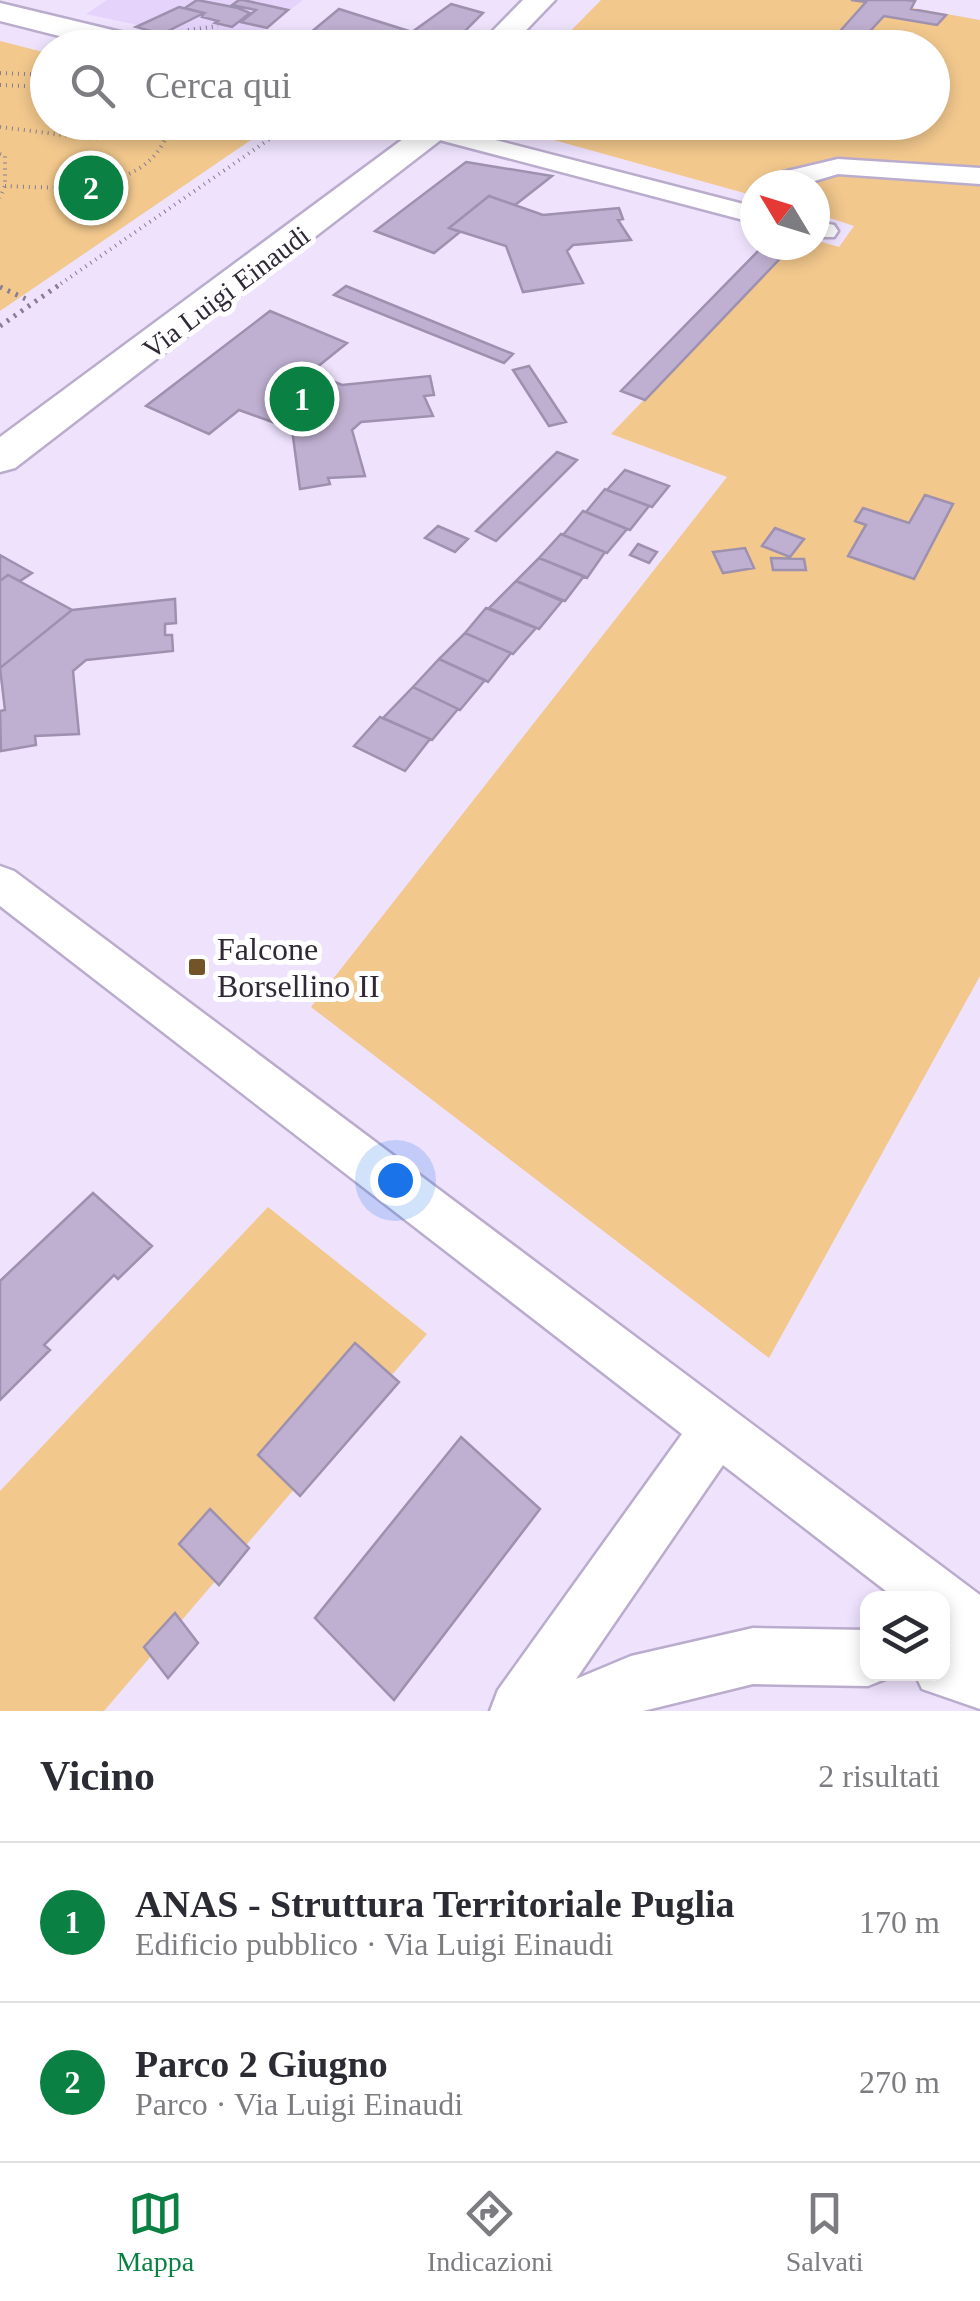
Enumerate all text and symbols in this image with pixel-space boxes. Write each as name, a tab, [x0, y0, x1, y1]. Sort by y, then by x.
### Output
search box	[30, 30, 950, 140]
icon: search	[65, 58, 120, 113]
text: Cerca qui	[145, 64, 292, 106]
pin: 2	[58, 150, 124, 226]
north arrow	[740, 170, 830, 260]
street label: Via Luigi Einaudi	[137, 219, 316, 365]
pin: 1	[270, 362, 334, 436]
place label: Falcone Borsellino II	[217, 931, 380, 1004]
marker: Falcone Borsellino II	[186, 956, 208, 978]
your location	[370, 1155, 421, 1206]
map controls	[860, 1591, 950, 1681]
button: layers	[860, 1591, 950, 1681]
text: Vicino	[40, 1753, 155, 1799]
text: 2 risultati	[818, 1758, 940, 1794]
text: ANAS - Struttura Territoriale Puglia	[135, 1883, 735, 1925]
text: 1	[65, 1904, 81, 1940]
text: 170 m	[859, 1904, 940, 1940]
text: Edificio pubblico · Via Luigi Einaudi	[135, 1926, 613, 1962]
text: Parco 2 Giugno	[135, 2043, 388, 2085]
text: 2	[65, 2064, 81, 2100]
text: 270 m	[859, 2064, 940, 2100]
text: Parco · Via Luigi Einaudi	[135, 2086, 463, 2122]
tab: Mappa	[116, 2186, 194, 2278]
tab: Indicazioni	[427, 2186, 553, 2278]
tab: Salvati	[786, 2186, 864, 2278]

